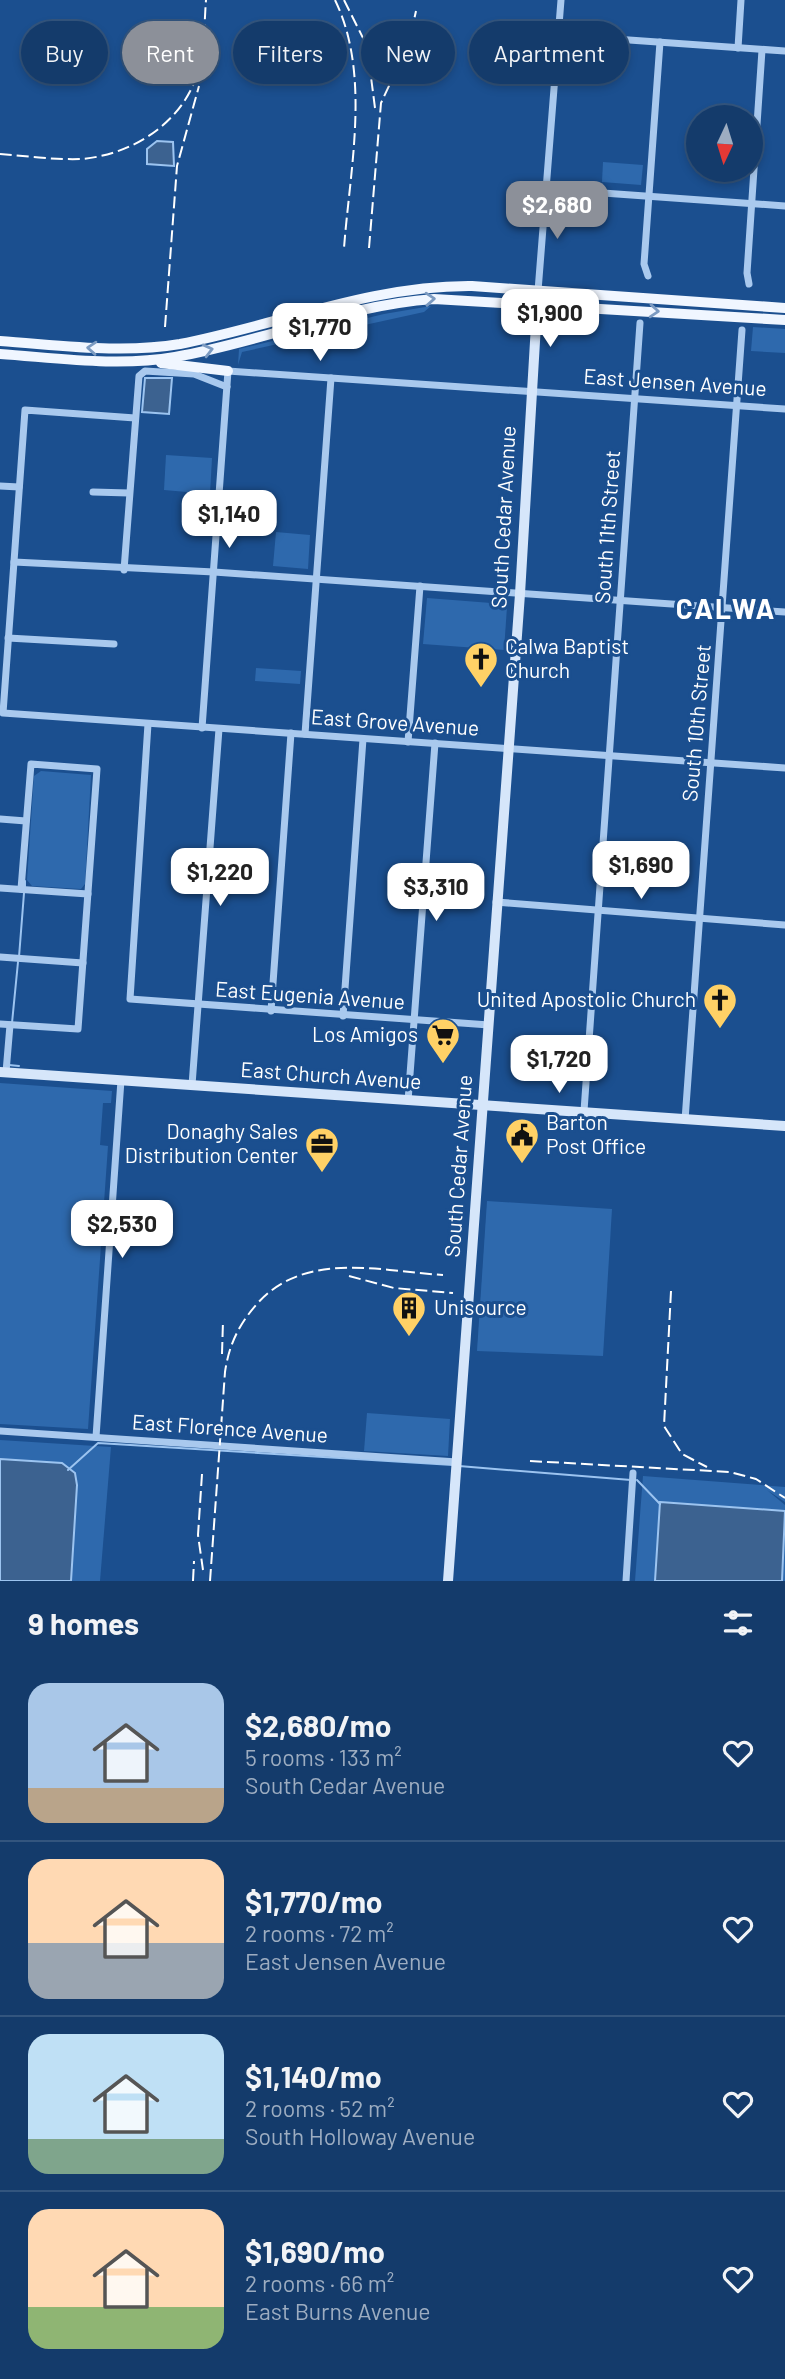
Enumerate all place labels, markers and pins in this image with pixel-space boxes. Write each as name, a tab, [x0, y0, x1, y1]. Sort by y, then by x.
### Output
pin: $2,680	[500, 182, 614, 241]
pin: $1,900	[493, 290, 607, 349]
pin: $1,770	[263, 304, 377, 363]
pin: $1,140	[172, 490, 286, 550]
place label: Calwa Baptist Church	[505, 633, 629, 682]
church icon: Calwa Baptist Church	[462, 640, 500, 689]
pin: $1,690	[584, 842, 698, 901]
pin: $1,220	[163, 848, 277, 908]
pin: $3,310	[379, 864, 493, 923]
church icon: United Apostolic Church	[701, 981, 739, 1030]
place label: United Apostolic Church	[477, 986, 696, 1011]
supermarket icon: Los Amigos	[424, 1016, 462, 1065]
place label: Los Amigos	[312, 1021, 418, 1046]
pin: $1,720	[502, 1036, 616, 1095]
place label: Barton Post Office	[546, 1109, 646, 1158]
public building icon: Barton Post Office	[503, 1116, 541, 1165]
place label: Donaghy Sales Distribution Center	[125, 1118, 298, 1167]
office icon: Donaghy Sales Distribution Center	[303, 1125, 341, 1174]
pin: $2,530	[65, 1200, 179, 1260]
building icon: Unisource	[390, 1289, 428, 1338]
place label: Unisource	[434, 1294, 527, 1319]

